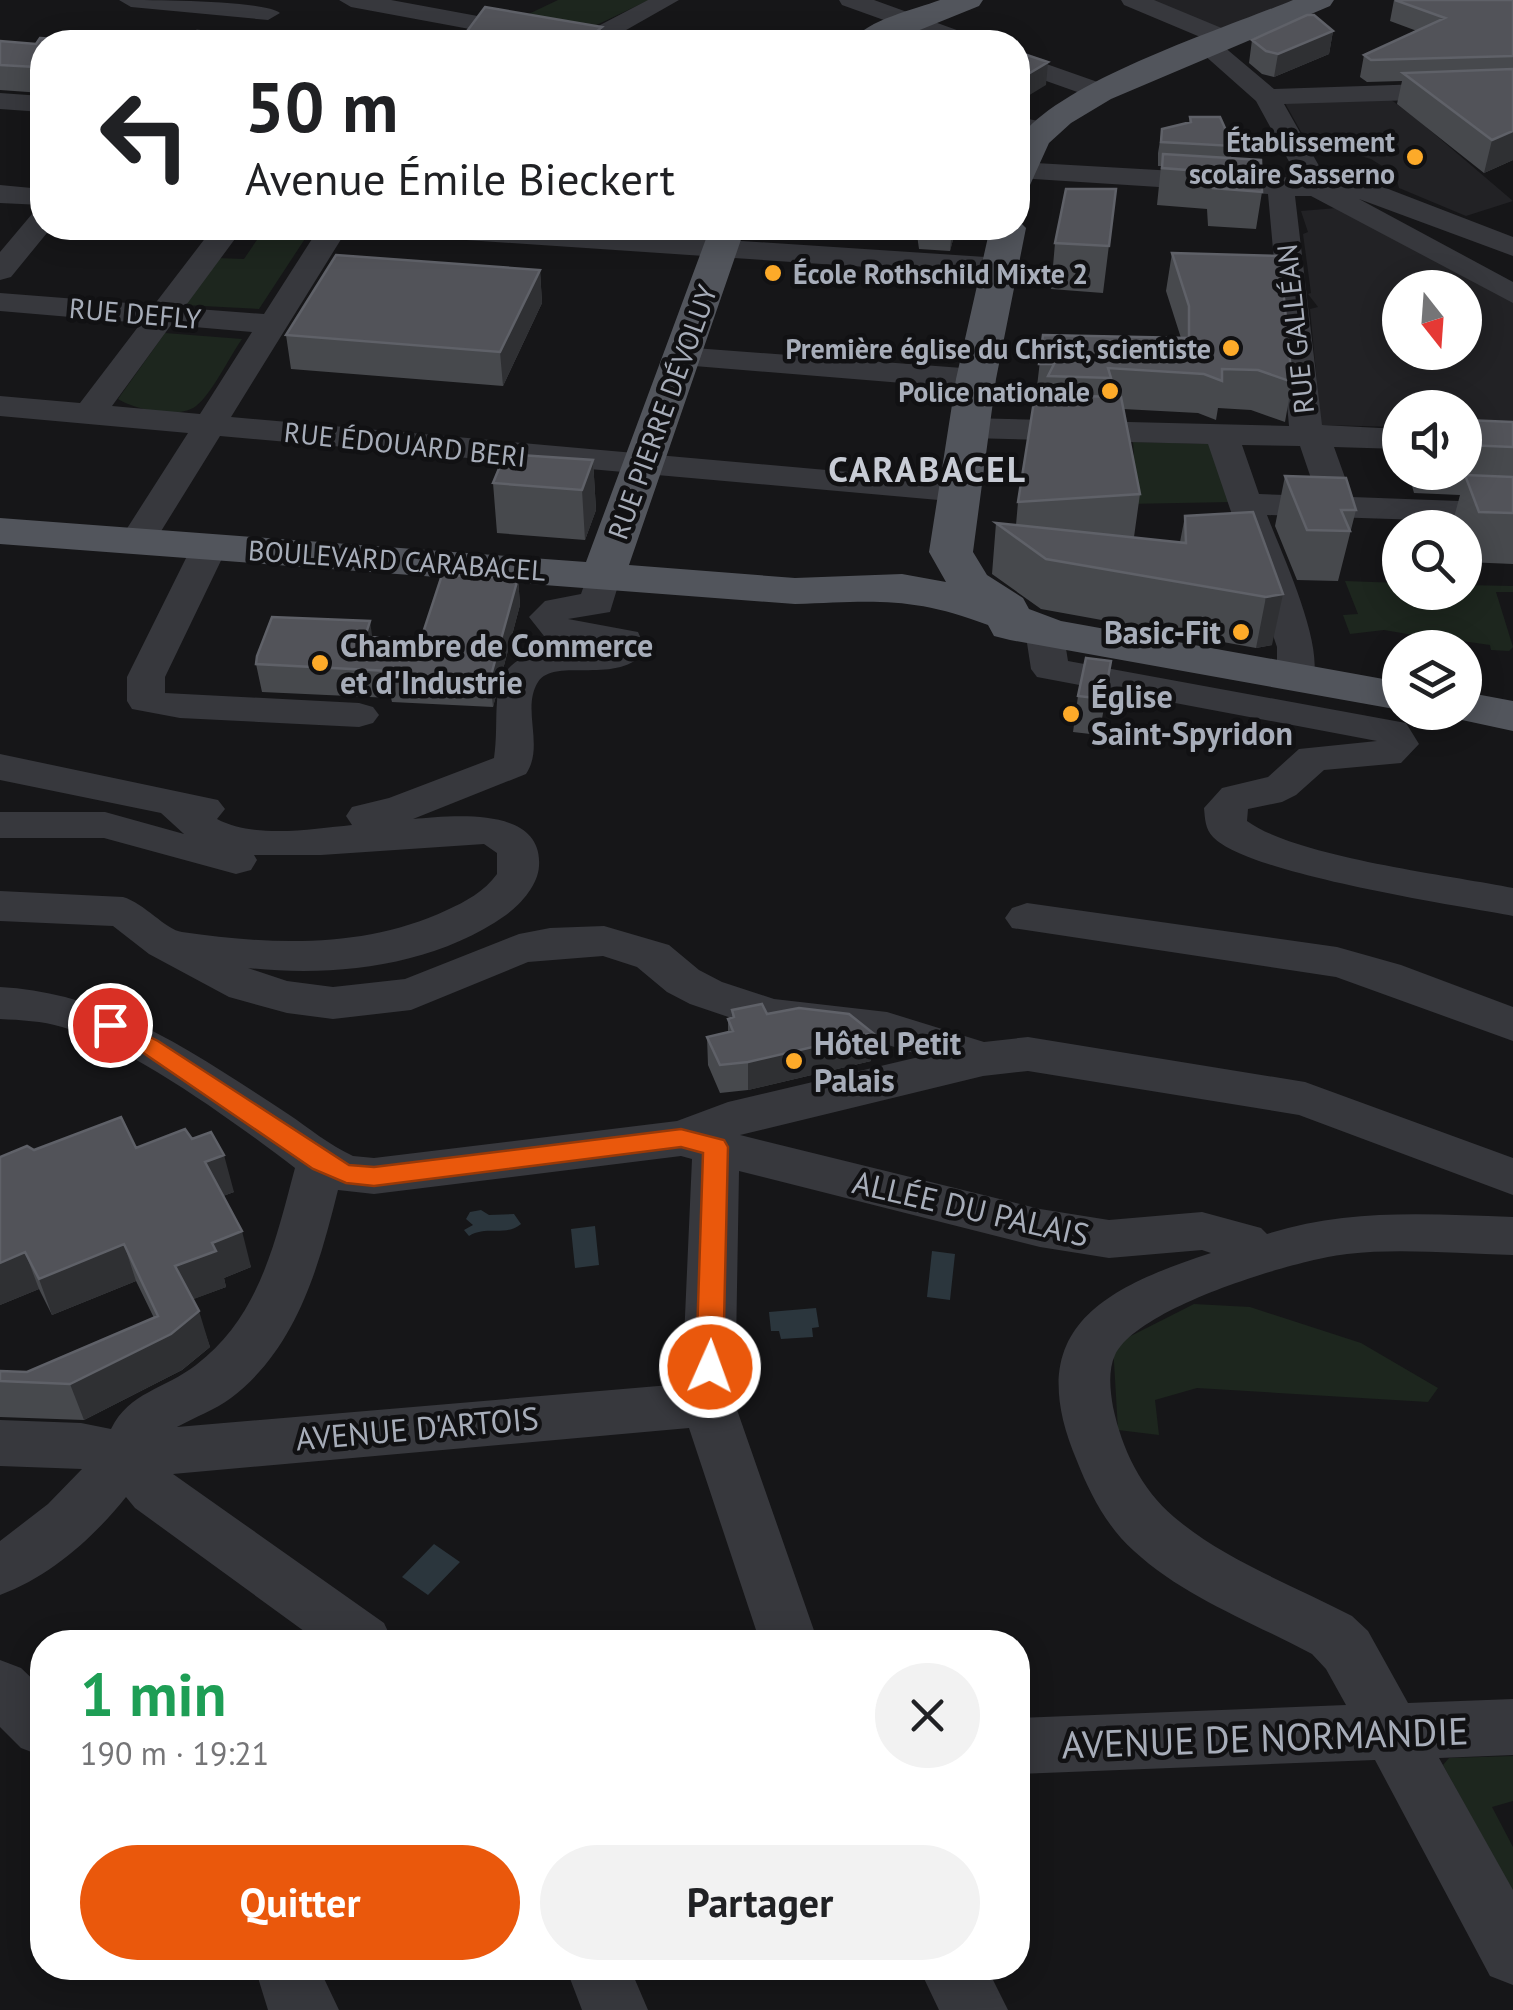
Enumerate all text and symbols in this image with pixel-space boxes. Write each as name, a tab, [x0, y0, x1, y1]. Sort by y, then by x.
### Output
text: 50 m	[245, 61, 398, 151]
icon: left	[80, 70, 210, 200]
place label: Établissement scolaire Sasserno	[1189, 123, 1395, 192]
marker: Établissement scolaire Sasserno	[1404, 146, 1426, 168]
text: Avenue Émile Bieckert	[245, 149, 675, 207]
street label: RUE GALLÉAN	[1268, 242, 1322, 416]
place label: École Rothschild Mixte 2	[793, 255, 1088, 292]
marker: École Rothschild Mixte 2	[762, 262, 784, 284]
north arrow	[1382, 270, 1482, 370]
map controls	[1382, 270, 1482, 730]
street label: RUE PIERRE DÉVOLUY	[599, 279, 725, 544]
street label: RUE DEFLY	[67, 289, 203, 337]
place label: Première église du Christ, scientiste	[785, 330, 1211, 367]
marker: Première église du Christ, scientiste	[1220, 337, 1242, 359]
place label: Police nationale	[898, 373, 1090, 410]
marker: Police nationale	[1099, 380, 1121, 402]
button: sound	[1382, 390, 1482, 490]
street label: RUE ÉDOUARD BERI	[282, 413, 528, 475]
district label: CARABACEL	[828, 446, 1028, 492]
button: search	[1382, 510, 1482, 610]
street label: BOULEVARD CARABACEL	[247, 531, 547, 589]
place label: Basic-Fit	[1104, 611, 1222, 653]
marker: Basic-Fit	[1230, 621, 1252, 643]
place label: Chambre de Commerce et d'Industrie	[340, 624, 653, 703]
button: layers	[1382, 630, 1482, 730]
marker: Chambre de Commerce et d'Industrie	[309, 652, 331, 674]
place label: Église Saint-Spyridon	[1091, 675, 1293, 754]
marker: Église Saint-Spyridon	[1060, 703, 1082, 725]
pin	[68, 983, 153, 1068]
icon: arrive	[83, 998, 138, 1053]
place label: Hôtel Petit Palais	[814, 1022, 962, 1101]
marker: Hôtel Petit Palais	[783, 1050, 805, 1072]
street label: ALLÉE DU PALAIS	[849, 1160, 1093, 1256]
position arrow	[658, 1315, 762, 1419]
street label: AVENUE D'ARTOIS	[294, 1396, 540, 1460]
text: 1 min	[80, 1655, 226, 1733]
button: close	[875, 1663, 980, 1768]
street label: AVENUE DE NORMANDIE	[1061, 1705, 1469, 1769]
text: 190 m · 19:21	[80, 1732, 269, 1774]
button: Quitter	[80, 1845, 520, 1960]
button: Partager	[540, 1845, 980, 1960]

